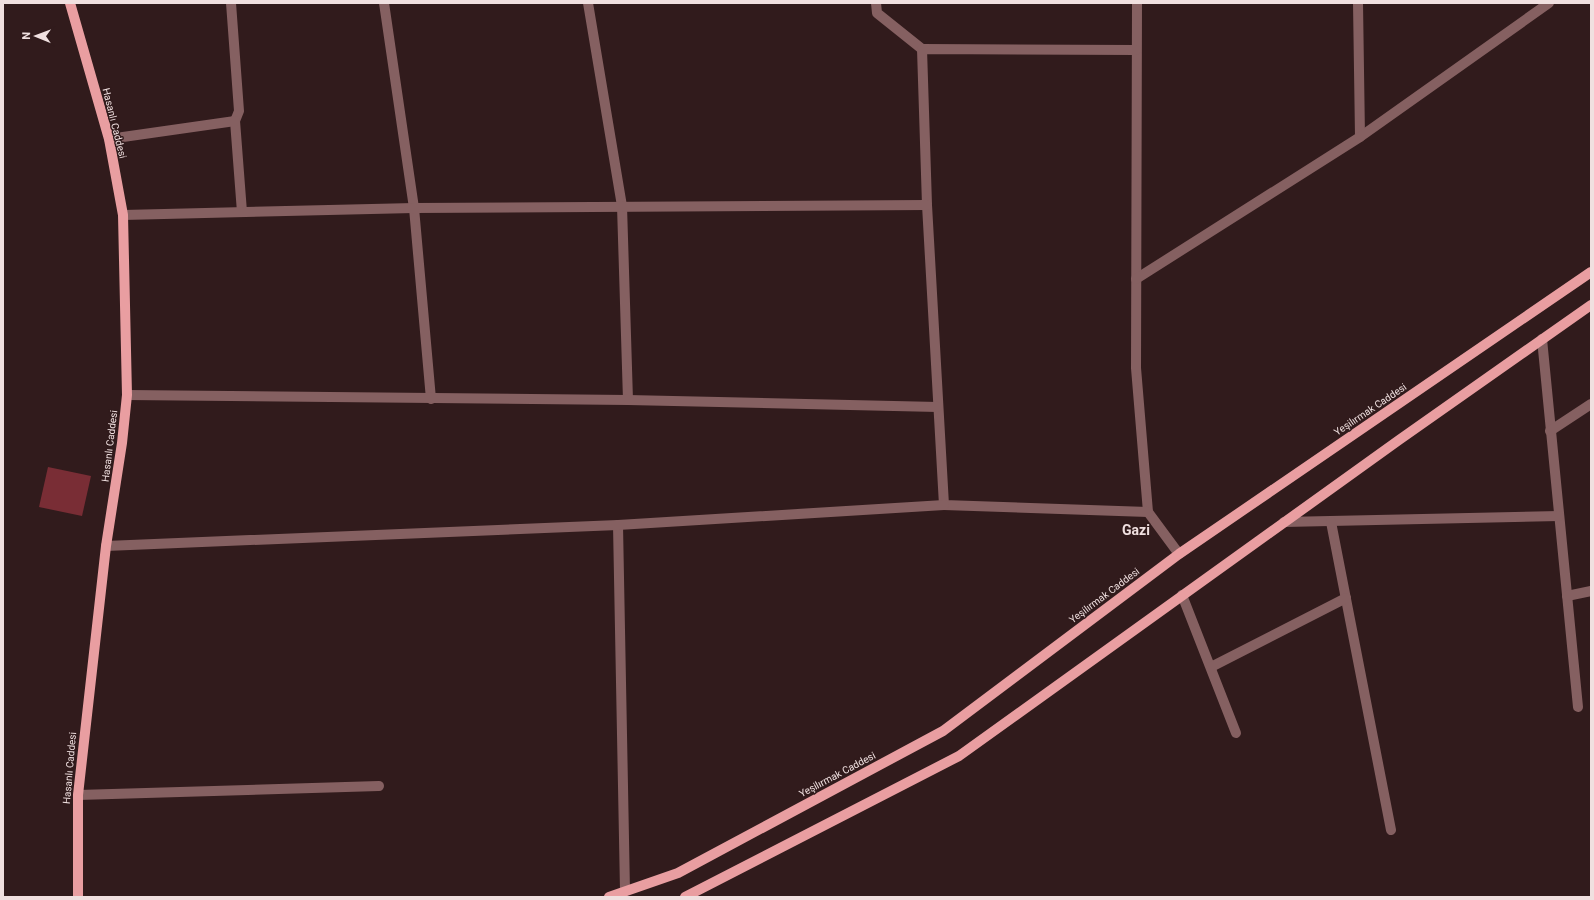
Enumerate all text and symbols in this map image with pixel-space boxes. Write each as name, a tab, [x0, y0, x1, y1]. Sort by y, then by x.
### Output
north arrow	[16, 16, 56, 56]
text: N	[20, 32, 33, 40]
street label: Hasanlı Caddesi	[100, 87, 129, 159]
street label: Yeşilırmak Caddesi	[1332, 381, 1408, 438]
street label: Hasanlı Caddesi	[100, 410, 119, 483]
district label: Gazi	[1122, 522, 1150, 538]
street label: Yeşilırmak Caddesi	[1067, 566, 1141, 625]
street label: Hasanlı Caddesi	[61, 732, 78, 804]
street label: Yeşilırmak Caddesi	[797, 750, 877, 799]

